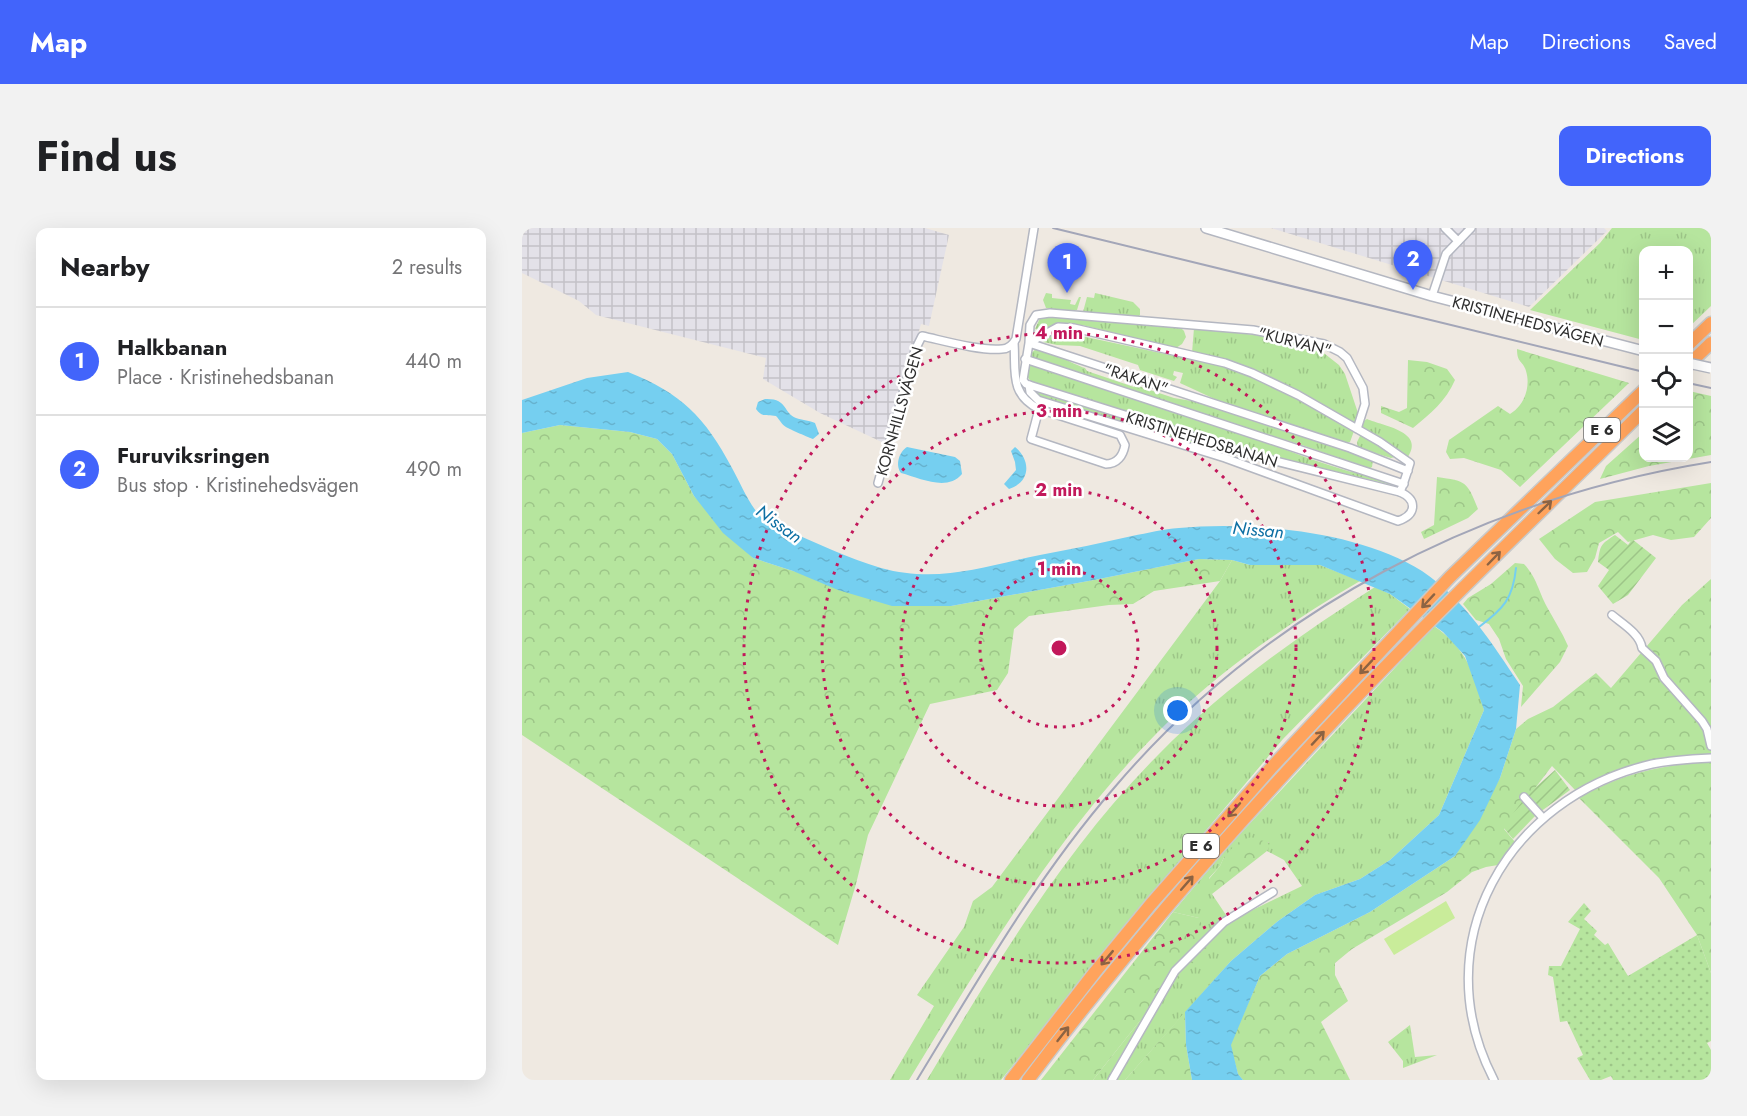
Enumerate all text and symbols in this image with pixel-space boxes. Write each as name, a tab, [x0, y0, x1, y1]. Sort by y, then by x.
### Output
text: Map	[30, 22, 87, 63]
text: Map	[1470, 27, 1509, 57]
text: Directions	[1542, 27, 1631, 57]
text: Saved	[1664, 27, 1717, 57]
text: Find us	[36, 126, 177, 187]
button: Directions	[1559, 126, 1711, 186]
pin: 2	[1394, 241, 1432, 290]
pin: 1	[1048, 244, 1086, 293]
map controls	[1639, 246, 1693, 462]
button: +	[1639, 246, 1693, 300]
text: Nearby	[60, 248, 149, 286]
text: 2 results	[392, 253, 462, 282]
street label: KRISTINEHEDSVÄGEN	[1450, 290, 1606, 353]
button: −	[1639, 300, 1693, 354]
text: 4 min	[1035, 320, 1083, 346]
street label: "KURVAN"	[1256, 321, 1334, 362]
text: Halkbanan	[117, 331, 227, 363]
street label: KORNHILLSVÄGEN	[870, 344, 929, 478]
text: 1	[74, 347, 85, 376]
text: 440 m	[405, 347, 462, 376]
button: locate	[1639, 354, 1693, 408]
street label: "RAKAN"	[1101, 357, 1171, 400]
text: Place · Kristinehedsbanan	[117, 363, 334, 392]
text: 3 min	[1036, 398, 1082, 424]
street label: KRISTINEHEDSBANAN	[1123, 405, 1281, 474]
button: layers	[1639, 408, 1693, 462]
road number: E 6	[1584, 418, 1620, 442]
text: Furuviksringen	[117, 439, 270, 471]
text: 2	[73, 455, 86, 484]
text: 490 m	[405, 455, 462, 484]
text: Bus stop · Kristinehedsvägen	[117, 471, 359, 500]
text: 2 min	[1035, 477, 1083, 503]
water label: Nissan	[751, 498, 807, 550]
one-way arrow	[1538, 499, 1553, 514]
water label: Nissan	[1231, 515, 1285, 545]
one-way arrow	[1487, 550, 1502, 565]
text: 1 min	[1037, 556, 1081, 582]
one-way arrow	[1421, 593, 1435, 608]
centre of rings	[1049, 638, 1069, 658]
one-way arrow	[1359, 659, 1373, 674]
your location	[1163, 696, 1192, 725]
one-way arrow	[1311, 731, 1325, 746]
one-way arrow	[1227, 802, 1241, 817]
road number: E 6	[1183, 834, 1219, 858]
one-way arrow	[1181, 875, 1194, 891]
one-way arrow	[1100, 950, 1113, 966]
one-way arrow	[1057, 1026, 1070, 1042]

